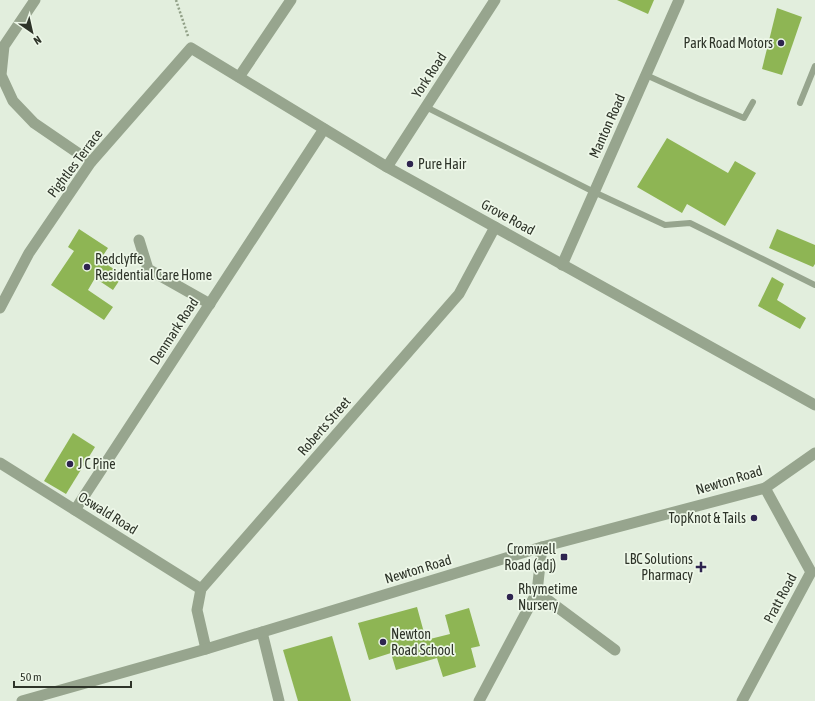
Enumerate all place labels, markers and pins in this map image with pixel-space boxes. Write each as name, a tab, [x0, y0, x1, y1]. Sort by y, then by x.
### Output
place label: Park Road Motors	[684, 35, 773, 51]
marker: Park Road Motors	[776, 38, 786, 48]
place label: Pure Hair	[418, 156, 467, 172]
marker: Pure Hair	[405, 159, 415, 169]
place label: Redclyffe Residential Care Home	[95, 251, 212, 283]
marker: Redclyffe Residential Care Home	[82, 262, 92, 272]
place label: J C Pine	[78, 456, 116, 472]
marker: J C Pine	[65, 459, 75, 469]
place label: TopKnot & Tails	[669, 510, 746, 526]
marker: TopKnot & Tails	[749, 513, 759, 523]
place label: Cromwell Road (adj)	[504, 541, 556, 573]
place label: LBC Solutions Pharmacy	[624, 551, 693, 583]
marker: Cromwell Road (adj)	[559, 552, 569, 562]
marker: LBC Solutions Pharmacy	[696, 562, 706, 572]
place label: Rhymetime Nursery	[518, 581, 578, 613]
marker: Rhymetime Nursery	[505, 592, 515, 602]
place label: Newton Road School	[391, 626, 455, 658]
marker: Newton Road School	[378, 637, 388, 647]

